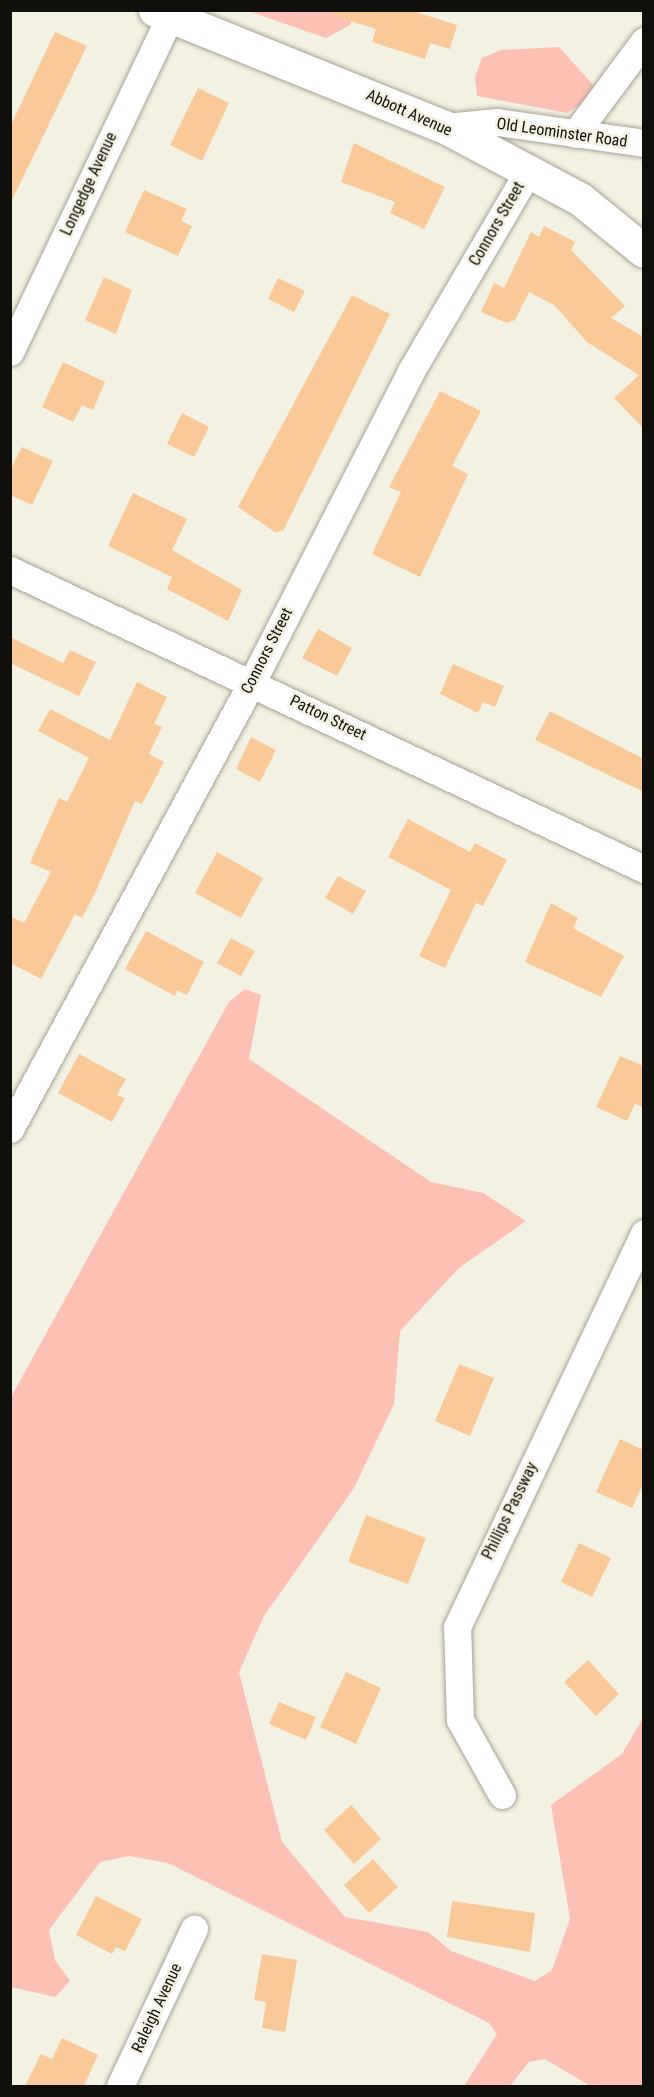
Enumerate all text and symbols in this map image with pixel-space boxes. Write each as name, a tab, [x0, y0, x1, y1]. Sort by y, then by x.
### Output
street label: Abbott Avenue	[363, 85, 455, 141]
street label: Old Leominster Road	[495, 114, 629, 152]
street label: Longedge Avenue	[57, 129, 121, 239]
street label: Connors Street	[465, 179, 529, 269]
street label: Connors Street	[237, 605, 297, 697]
street label: Patton Street	[287, 691, 369, 745]
street label: Phillips Passway	[478, 1459, 542, 1563]
street label: Raleigh Avenue	[128, 1960, 186, 2056]

